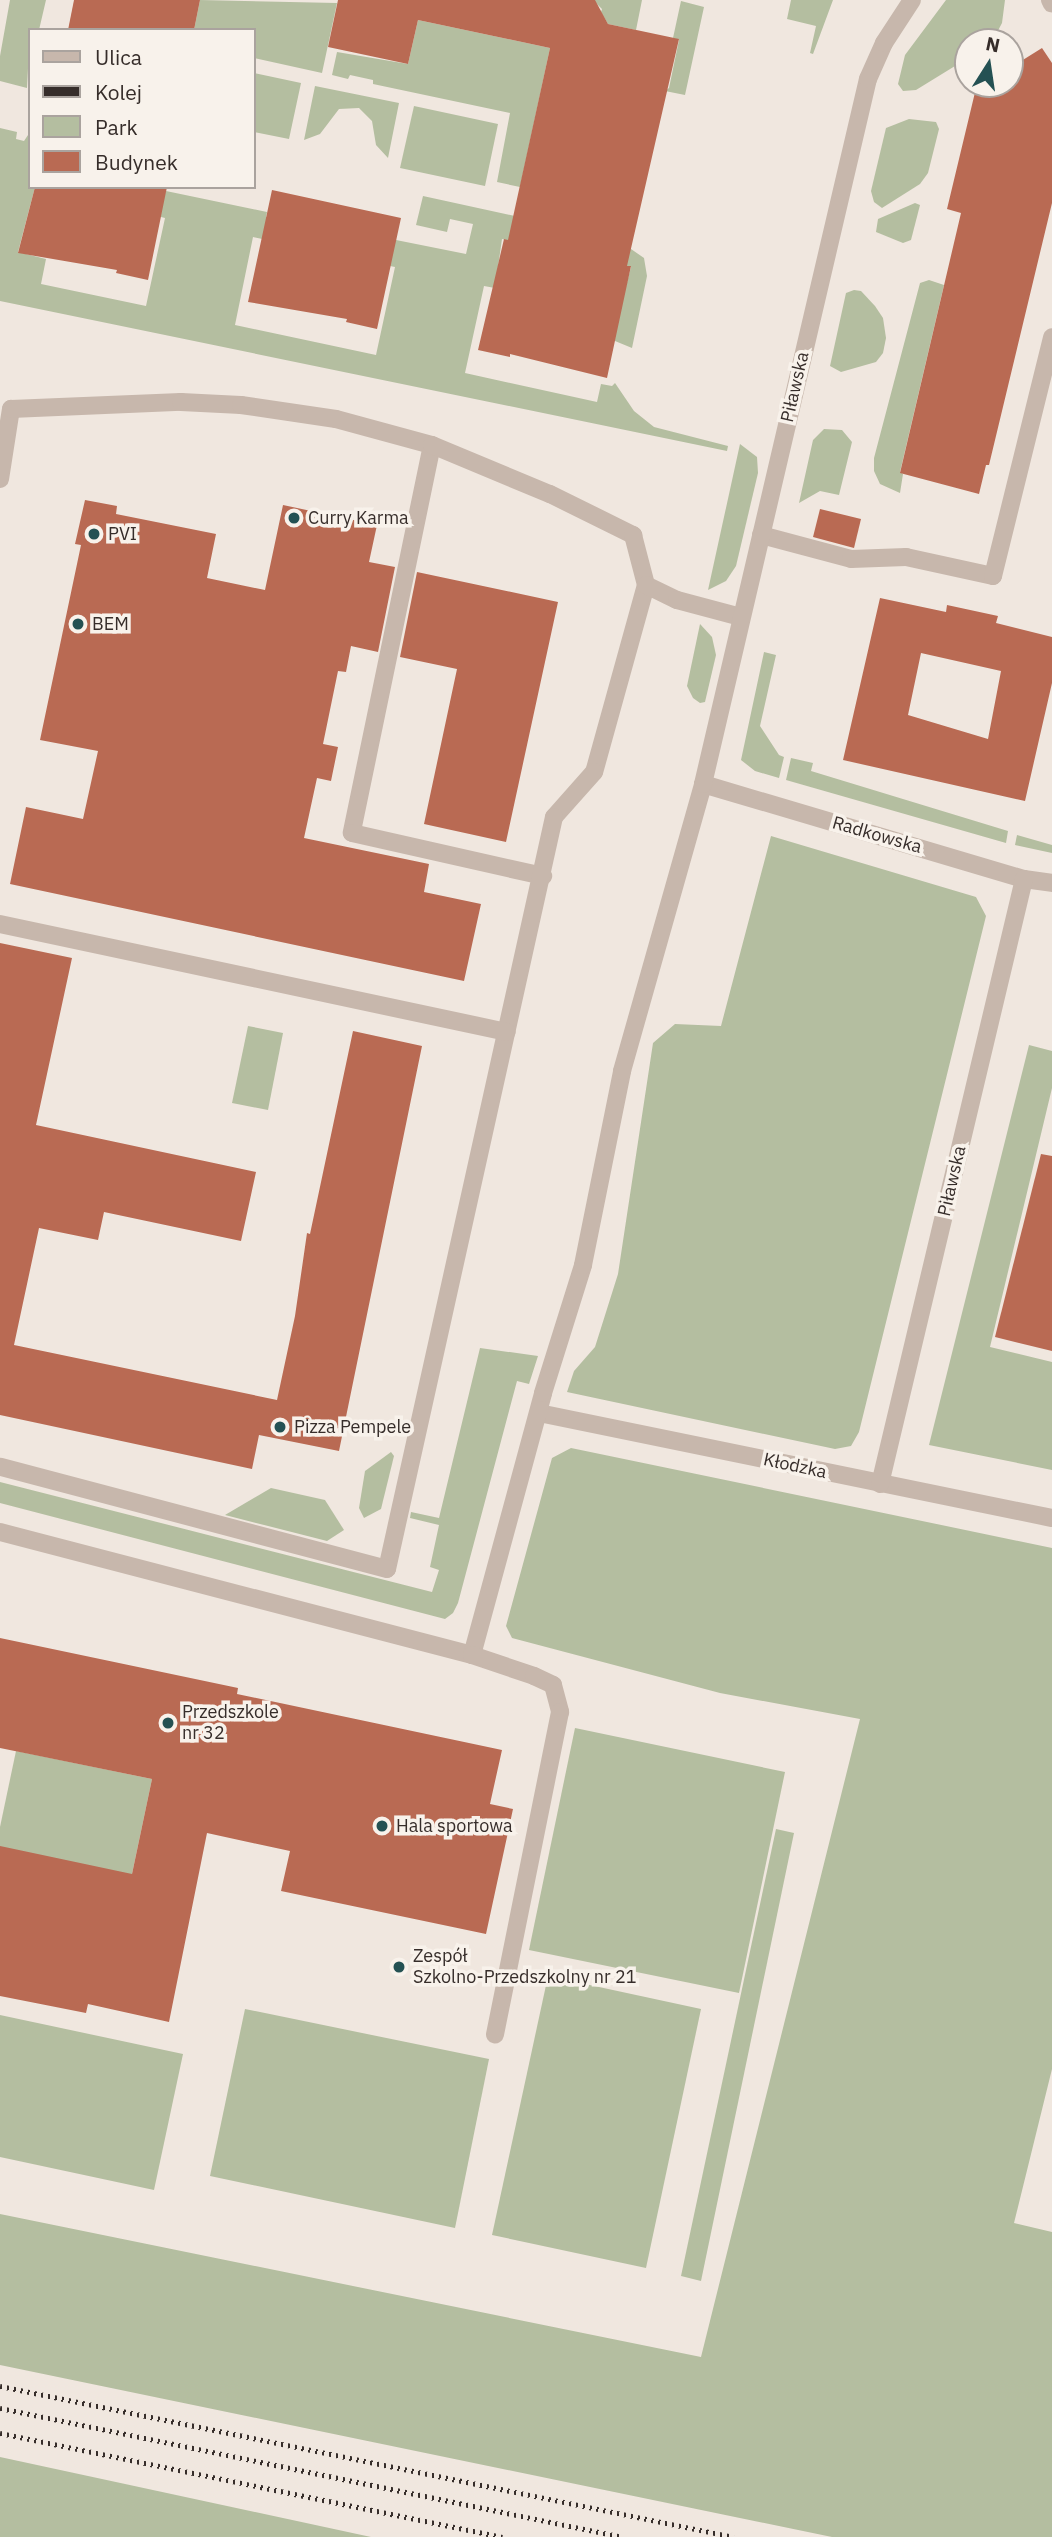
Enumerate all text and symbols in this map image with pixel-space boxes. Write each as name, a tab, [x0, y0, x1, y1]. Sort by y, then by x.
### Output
legend	[28, 28, 256, 189]
north arrow	[954, 28, 1024, 98]
text: N	[984, 31, 1002, 58]
text: Ulica	[95, 43, 142, 71]
text: Kolej	[95, 78, 142, 106]
text: Park	[95, 113, 138, 141]
text: Budynek	[95, 148, 178, 176]
street label: Piławska	[776, 350, 814, 424]
place label: Curry Karma	[308, 507, 409, 529]
marker: Curry Karma	[286, 510, 302, 526]
place label: PVI	[108, 523, 137, 545]
marker: PVI	[86, 526, 102, 542]
place label: BEM	[92, 613, 129, 635]
marker: BEM	[70, 616, 86, 632]
street label: Radkowska	[830, 812, 924, 858]
street label: Piławska	[933, 1144, 971, 1218]
place label: Pizza Pempele	[294, 1416, 411, 1438]
marker: Pizza Pempele	[272, 1419, 288, 1435]
street label: Kłodzka	[761, 1449, 829, 1483]
place label: Przedszkole nr 32	[182, 1702, 279, 1744]
marker: Przedszkole nr 32	[160, 1715, 176, 1731]
place label: Hala sportowa	[396, 1815, 513, 1837]
marker: Hala sportowa	[374, 1818, 390, 1834]
place label: Zespół Szkolno-Przedszkolny nr 21	[413, 1946, 637, 1988]
marker: Zespół Szkolno-Przedszkolny nr 21	[391, 1959, 407, 1975]

